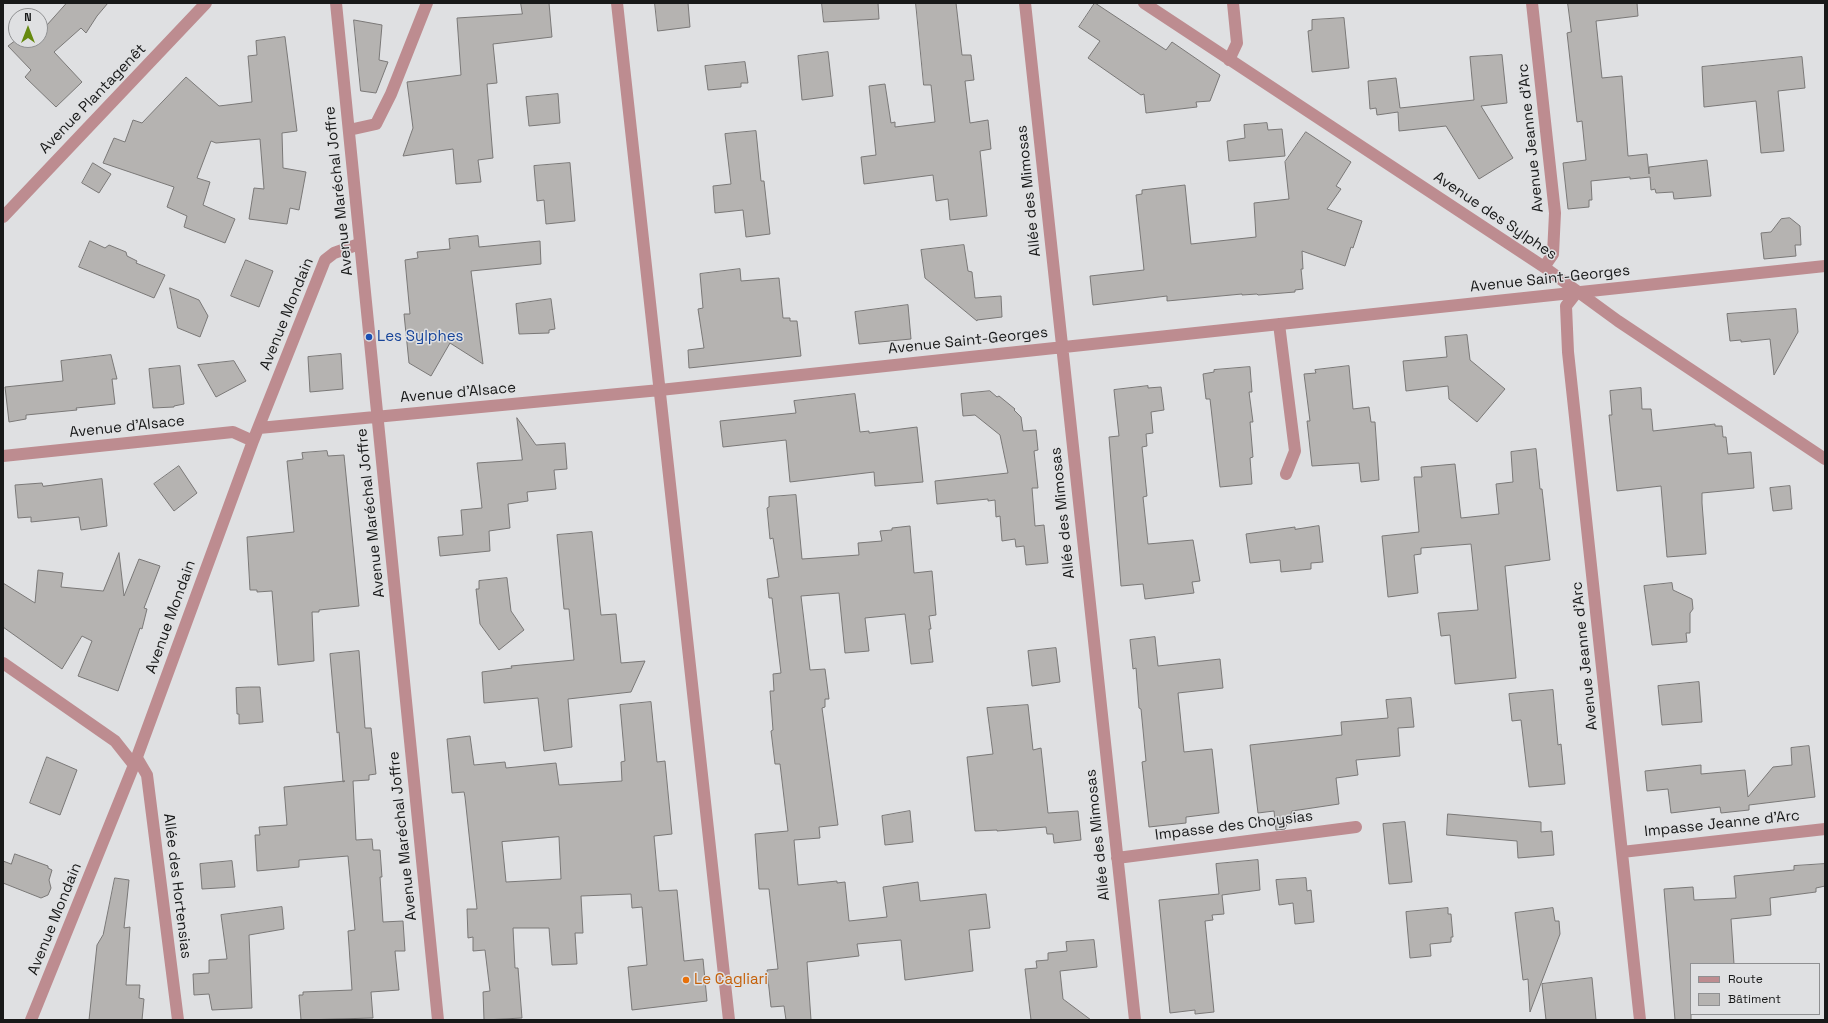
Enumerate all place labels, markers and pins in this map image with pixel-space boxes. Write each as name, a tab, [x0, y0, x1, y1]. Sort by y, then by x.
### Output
place label: Les Sylphes	[377, 328, 463, 346]
marker: Les Sylphes	[364, 332, 374, 342]
place label: Le Cagliari	[694, 971, 768, 989]
marker: Le Cagliari	[681, 975, 691, 985]

